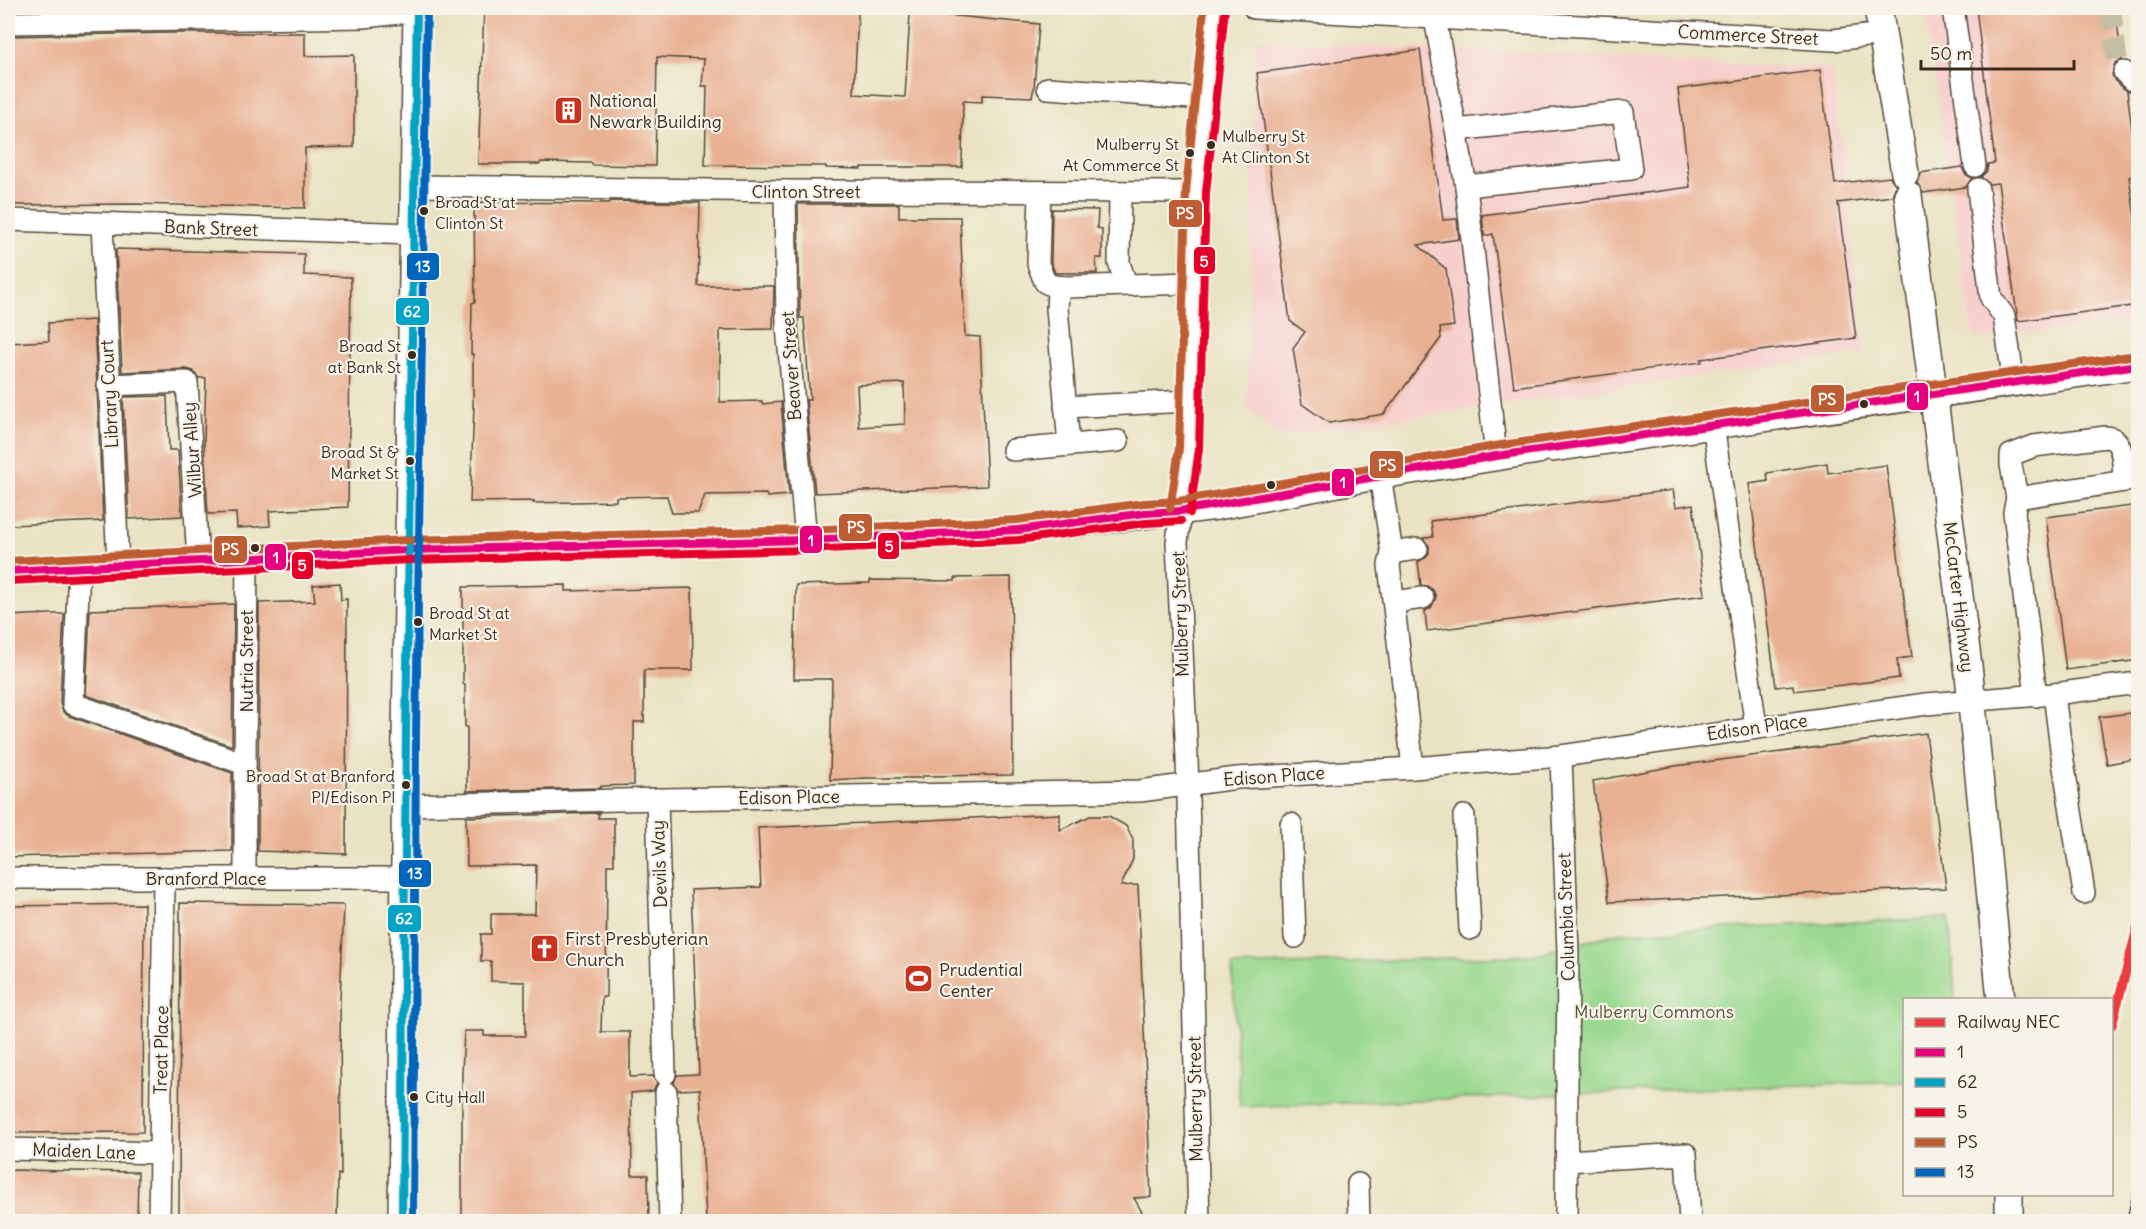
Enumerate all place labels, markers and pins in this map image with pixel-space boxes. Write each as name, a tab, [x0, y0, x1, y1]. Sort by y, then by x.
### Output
place label: National Newark Building	[589, 89, 722, 133]
building icon: National Newark Building	[552, 94, 584, 126]
place label: Mulberry St At Clinton St	[1222, 126, 1310, 167]
place label: Mulberry St At Commerce St	[1063, 134, 1180, 175]
marker: Mulberry St At Clinton St	[1205, 139, 1217, 151]
marker: Mulberry St At Commerce St	[1184, 147, 1196, 159]
place label: Broad St at Clinton St	[435, 192, 516, 233]
marker: Broad St at Clinton St	[418, 205, 430, 217]
place label: Broad St at Bank St	[328, 336, 402, 377]
marker: Broad St at Bank St	[406, 349, 418, 361]
unlabelled marker	[1858, 398, 1870, 410]
place label: Broad St & Market St	[321, 442, 400, 483]
marker: Broad St & Market St	[404, 455, 416, 467]
unlabelled marker	[1265, 479, 1277, 491]
unlabelled marker	[249, 542, 261, 554]
place label: Broad St at Market St	[429, 603, 510, 644]
marker: Broad St at Market St	[412, 616, 424, 628]
place label: Broad St at Branford Pl/Edison Pl	[246, 766, 395, 807]
marker: Broad St at Branford Pl/Edison Pl	[400, 779, 412, 791]
place label: First Presbyterian Church	[565, 927, 708, 971]
church icon: First Presbyterian Church	[528, 932, 560, 964]
place label: Prudential Center	[939, 958, 1022, 1002]
sports icon: Prudential Center	[902, 963, 934, 995]
place label: City Hall	[425, 1087, 485, 1107]
marker: City Hall	[408, 1091, 420, 1103]

